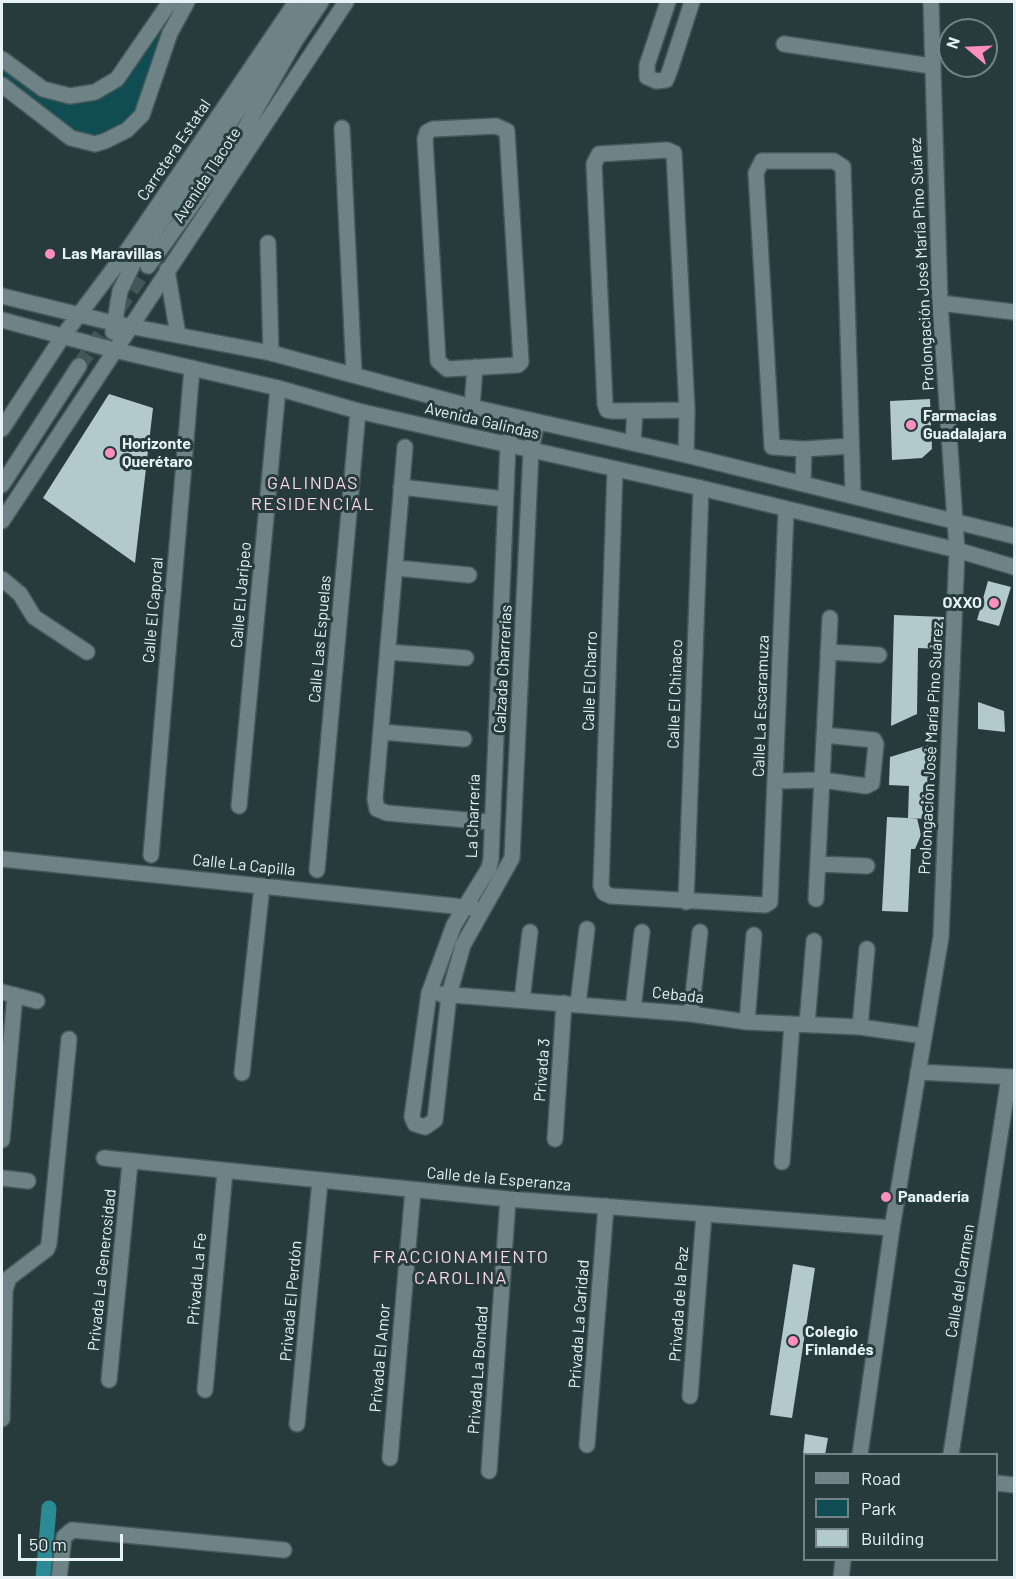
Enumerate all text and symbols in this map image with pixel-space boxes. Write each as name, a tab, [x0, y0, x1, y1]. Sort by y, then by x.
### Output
north arrow	[938, 18, 998, 78]
text: N	[942, 35, 963, 51]
street label: Carretera Estatal	[133, 96, 215, 204]
street label: Avenida Tlacote	[169, 124, 245, 226]
street label: Prolongación José María Pino Suárez	[906, 137, 938, 391]
place label: Las Maravillas	[62, 244, 162, 264]
marker: Las Maravillas	[43, 247, 57, 261]
street label: Avenida Galindas	[423, 399, 541, 443]
place label: Farmacias Guadalajara	[923, 406, 1007, 444]
marker: Farmacias Guadalajara	[904, 418, 918, 432]
place label: Horizonte Querétaro	[122, 434, 193, 472]
marker: Horizonte Querétaro	[103, 446, 117, 460]
district label: GALINDAS RESIDENCIAL	[251, 472, 375, 514]
street label: Calle El Jaripeo	[227, 541, 255, 649]
street label: Calle El Caporal	[139, 556, 167, 664]
street label: Calle Las Espuelas	[305, 574, 335, 704]
place label: OXXO	[942, 593, 982, 613]
marker: OXXO	[987, 596, 1001, 610]
street label: Calzada Charrerías	[490, 604, 516, 734]
street label: Prolongación José María Pino Suárez	[915, 621, 947, 875]
street label: Calle El Charro	[579, 631, 601, 731]
street label: Calle La Escaramuza	[749, 635, 773, 777]
street label: Calle El Chinaco	[663, 639, 687, 749]
street label: La Charrería	[462, 773, 484, 859]
street label: Calle La Capilla	[192, 850, 296, 880]
street label: Cebada	[651, 983, 705, 1007]
street label: Privada 3	[530, 1038, 554, 1102]
street label: Calle de la Esperanza	[426, 1163, 572, 1195]
place label: Panadería	[898, 1187, 969, 1207]
street label: Privada La Generosidad	[84, 1188, 120, 1352]
marker: Panadería	[879, 1190, 893, 1204]
street label: Calle del Carmen	[942, 1223, 978, 1339]
street label: Privada La Fe	[183, 1232, 211, 1326]
street label: Privada El Perdón	[276, 1240, 306, 1362]
district label: FRACCIONAMIENTO CAROLINA	[372, 1246, 550, 1288]
street label: Privada de la Paz	[665, 1246, 693, 1362]
street label: Privada La Caridad	[565, 1259, 593, 1389]
street label: Privada El Amor	[366, 1303, 394, 1413]
street label: Privada La Bondad	[464, 1305, 492, 1435]
place label: Colegio Finlandés	[805, 1322, 874, 1360]
marker: Colegio Finlandés	[786, 1334, 800, 1348]
legend	[803, 1453, 998, 1561]
text: Road	[861, 1467, 901, 1489]
text: Park	[861, 1497, 896, 1519]
scale bar	[21, 1522, 126, 1560]
text: Building	[861, 1527, 924, 1549]
text: 50 m	[29, 1533, 67, 1555]

